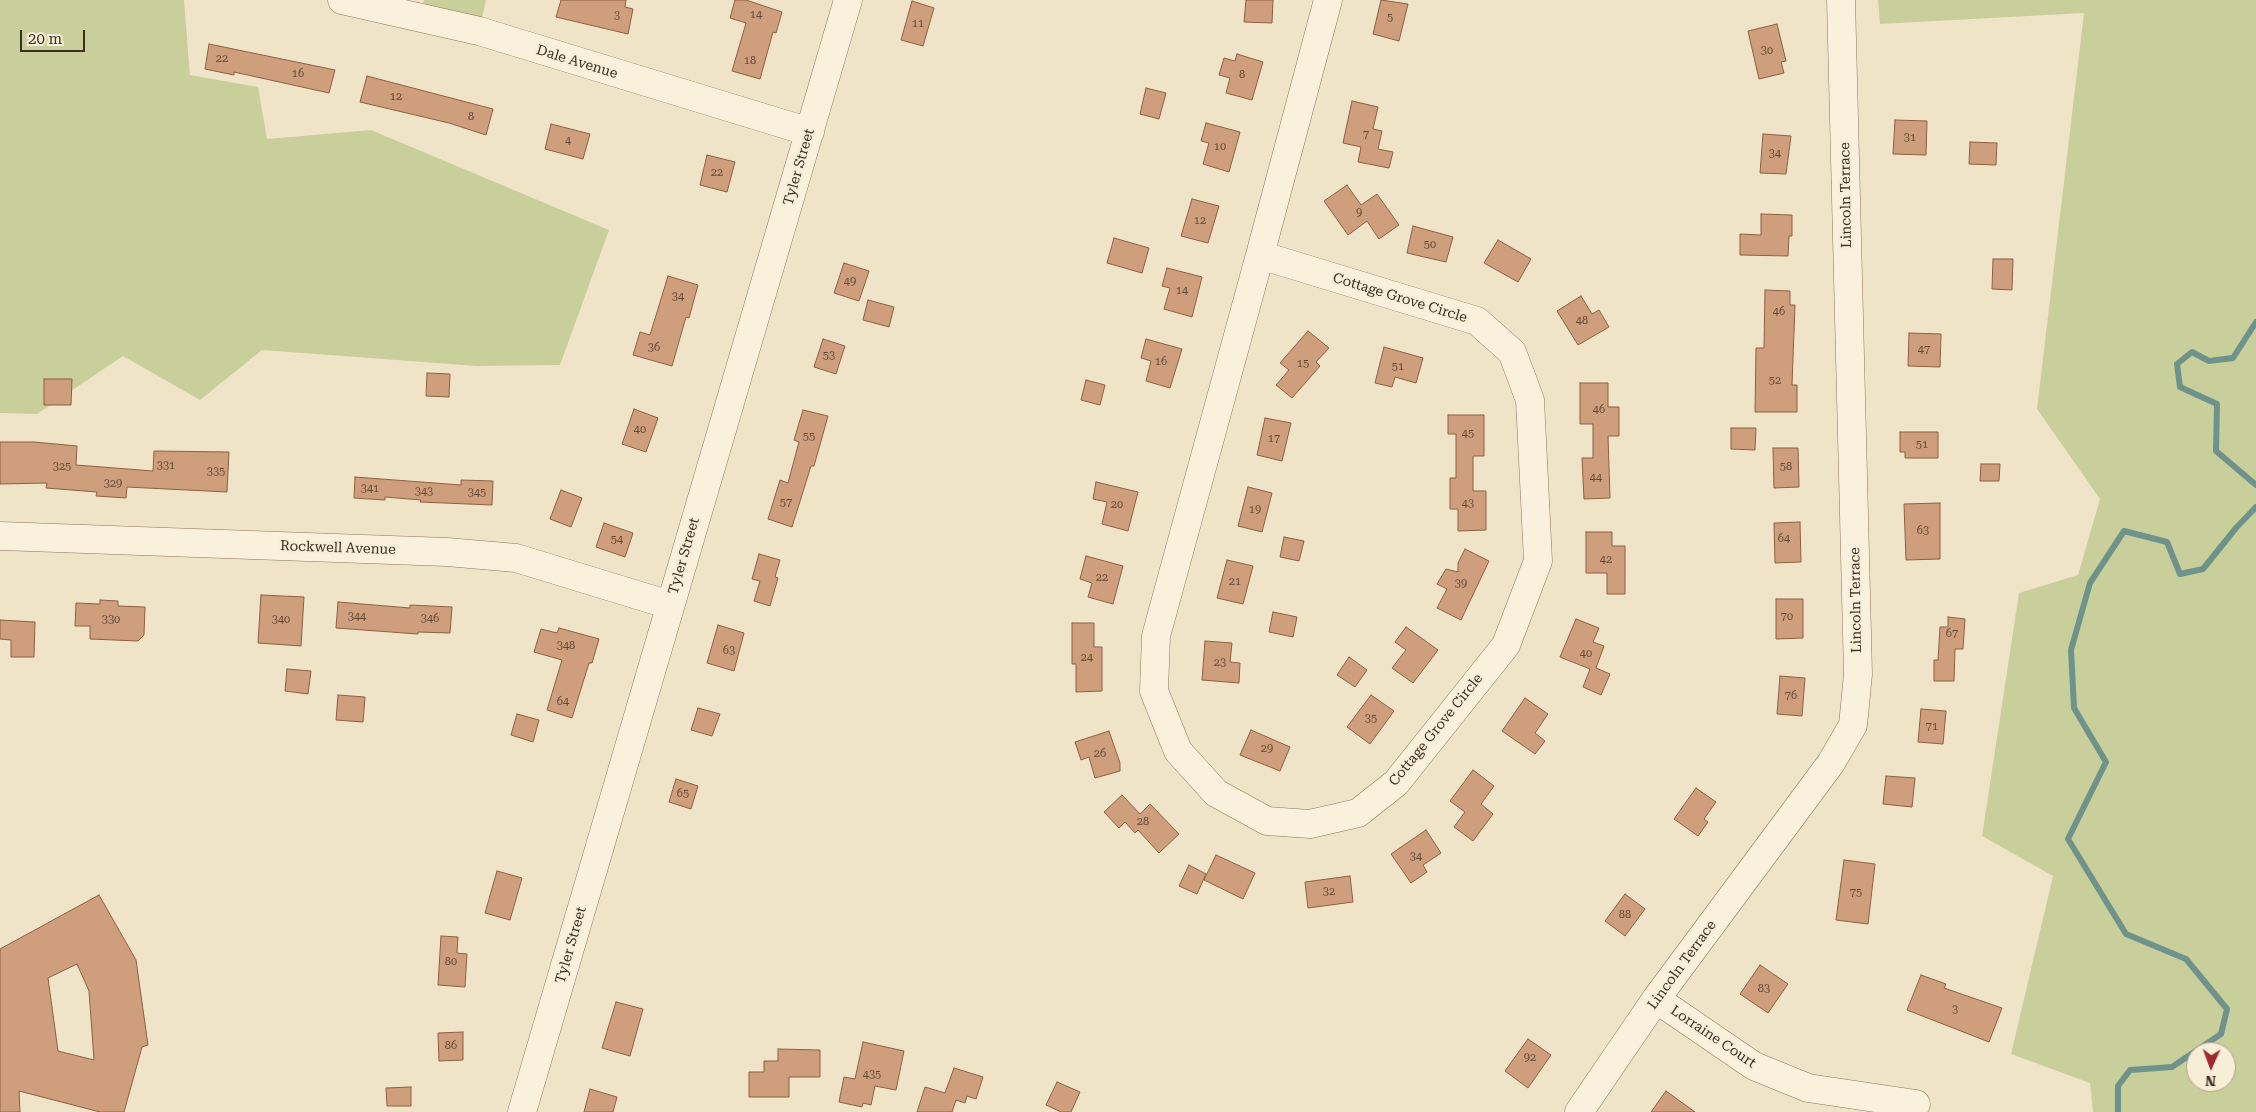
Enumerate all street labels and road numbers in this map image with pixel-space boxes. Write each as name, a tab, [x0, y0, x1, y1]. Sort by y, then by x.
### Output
street label: Dale Avenue	[534, 42, 620, 82]
street label: Tyler Street	[780, 127, 818, 207]
street label: Lincoln Terrace	[1837, 142, 1855, 248]
street label: Cottage Grove Circle	[1331, 270, 1469, 326]
street label: Tyler Street	[665, 516, 703, 596]
street label: Rockwell Avenue	[280, 538, 396, 558]
street label: Lincoln Terrace	[1847, 547, 1865, 653]
street label: Cottage Grove Circle	[1386, 670, 1486, 790]
street label: Tyler Street	[552, 905, 590, 985]
street label: Lincoln Terrace	[1644, 917, 1720, 1013]
street label: Lorraine Court	[1667, 1002, 1759, 1072]

